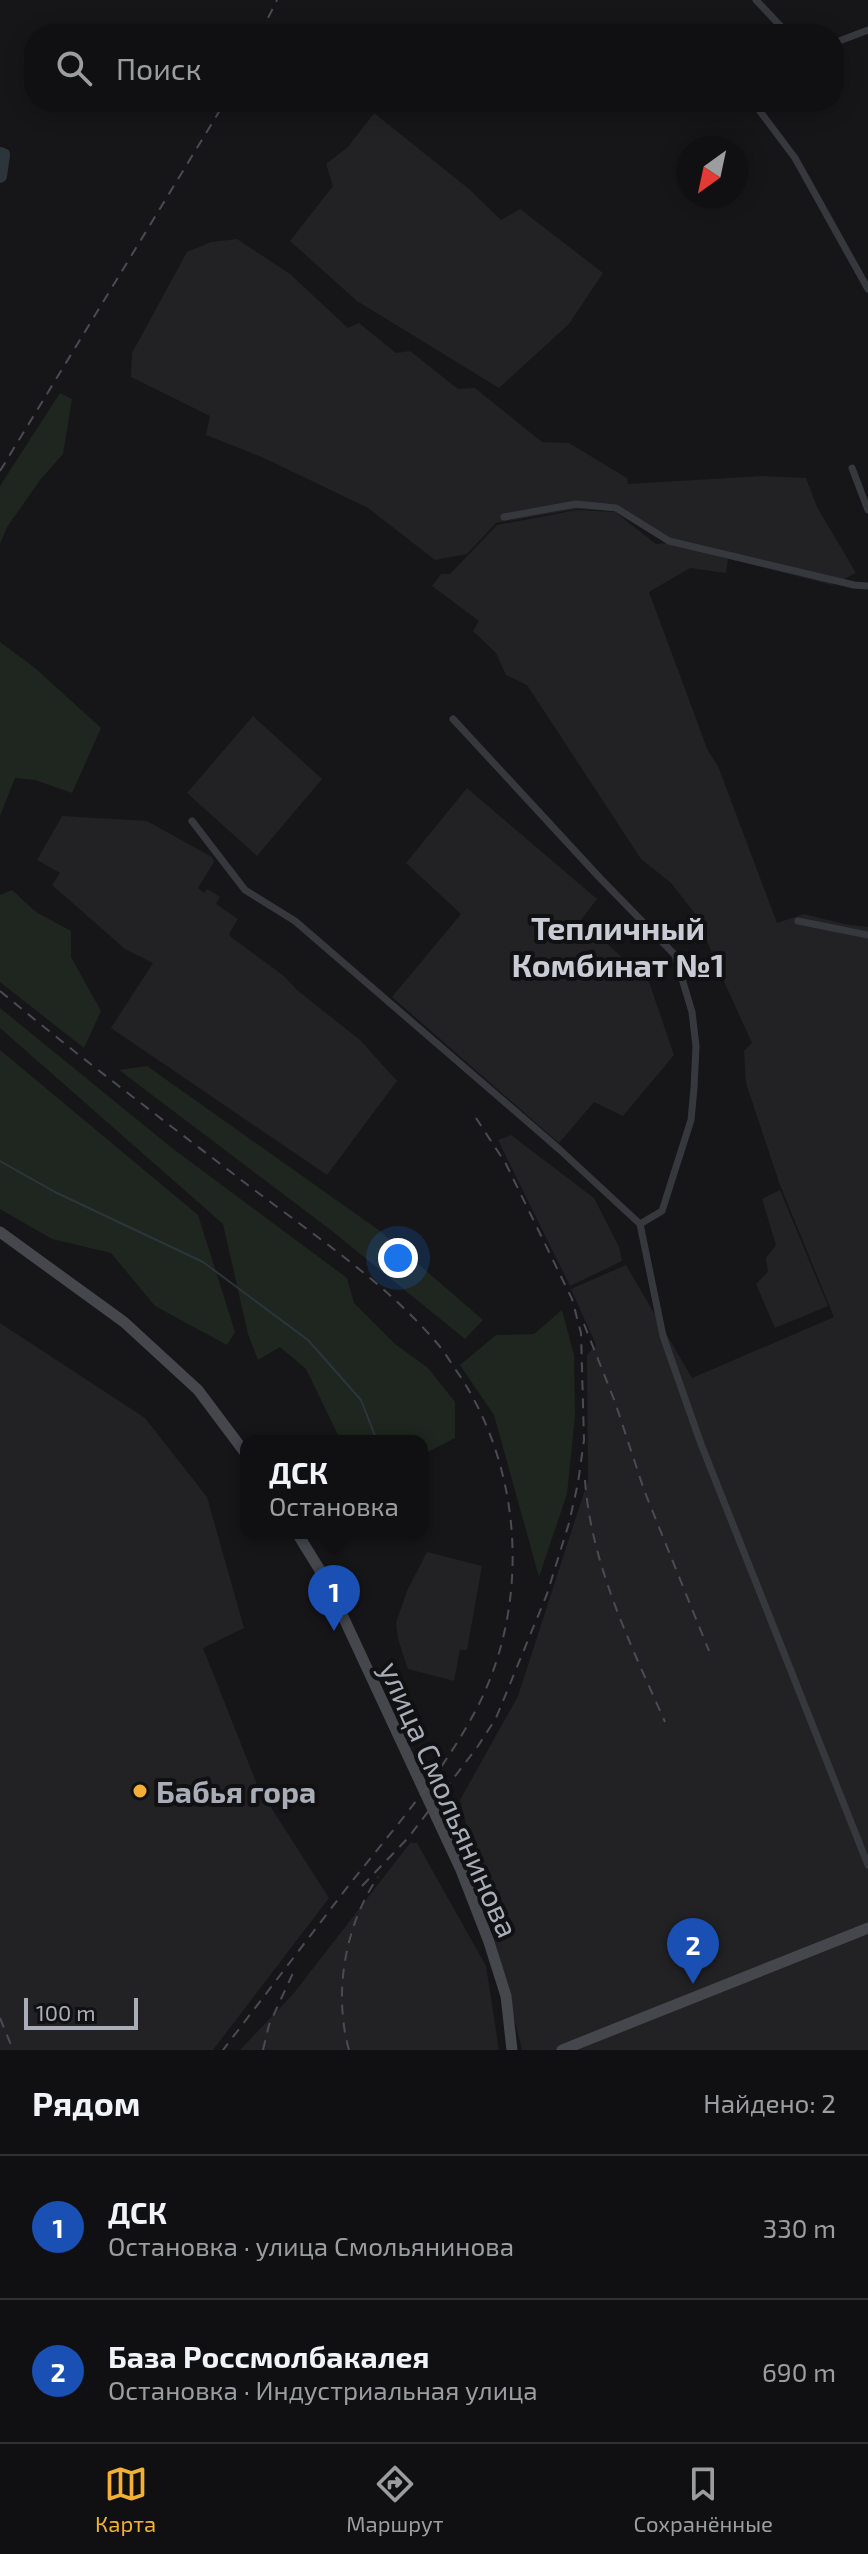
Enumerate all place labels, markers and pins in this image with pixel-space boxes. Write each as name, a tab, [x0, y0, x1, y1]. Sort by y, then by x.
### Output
pin: 1	[308, 1565, 360, 1631]
place label: Бабья гора	[156, 1773, 316, 1809]
marker: Бабья гора	[131, 1782, 149, 1800]
pin: 2	[667, 1918, 719, 1984]

